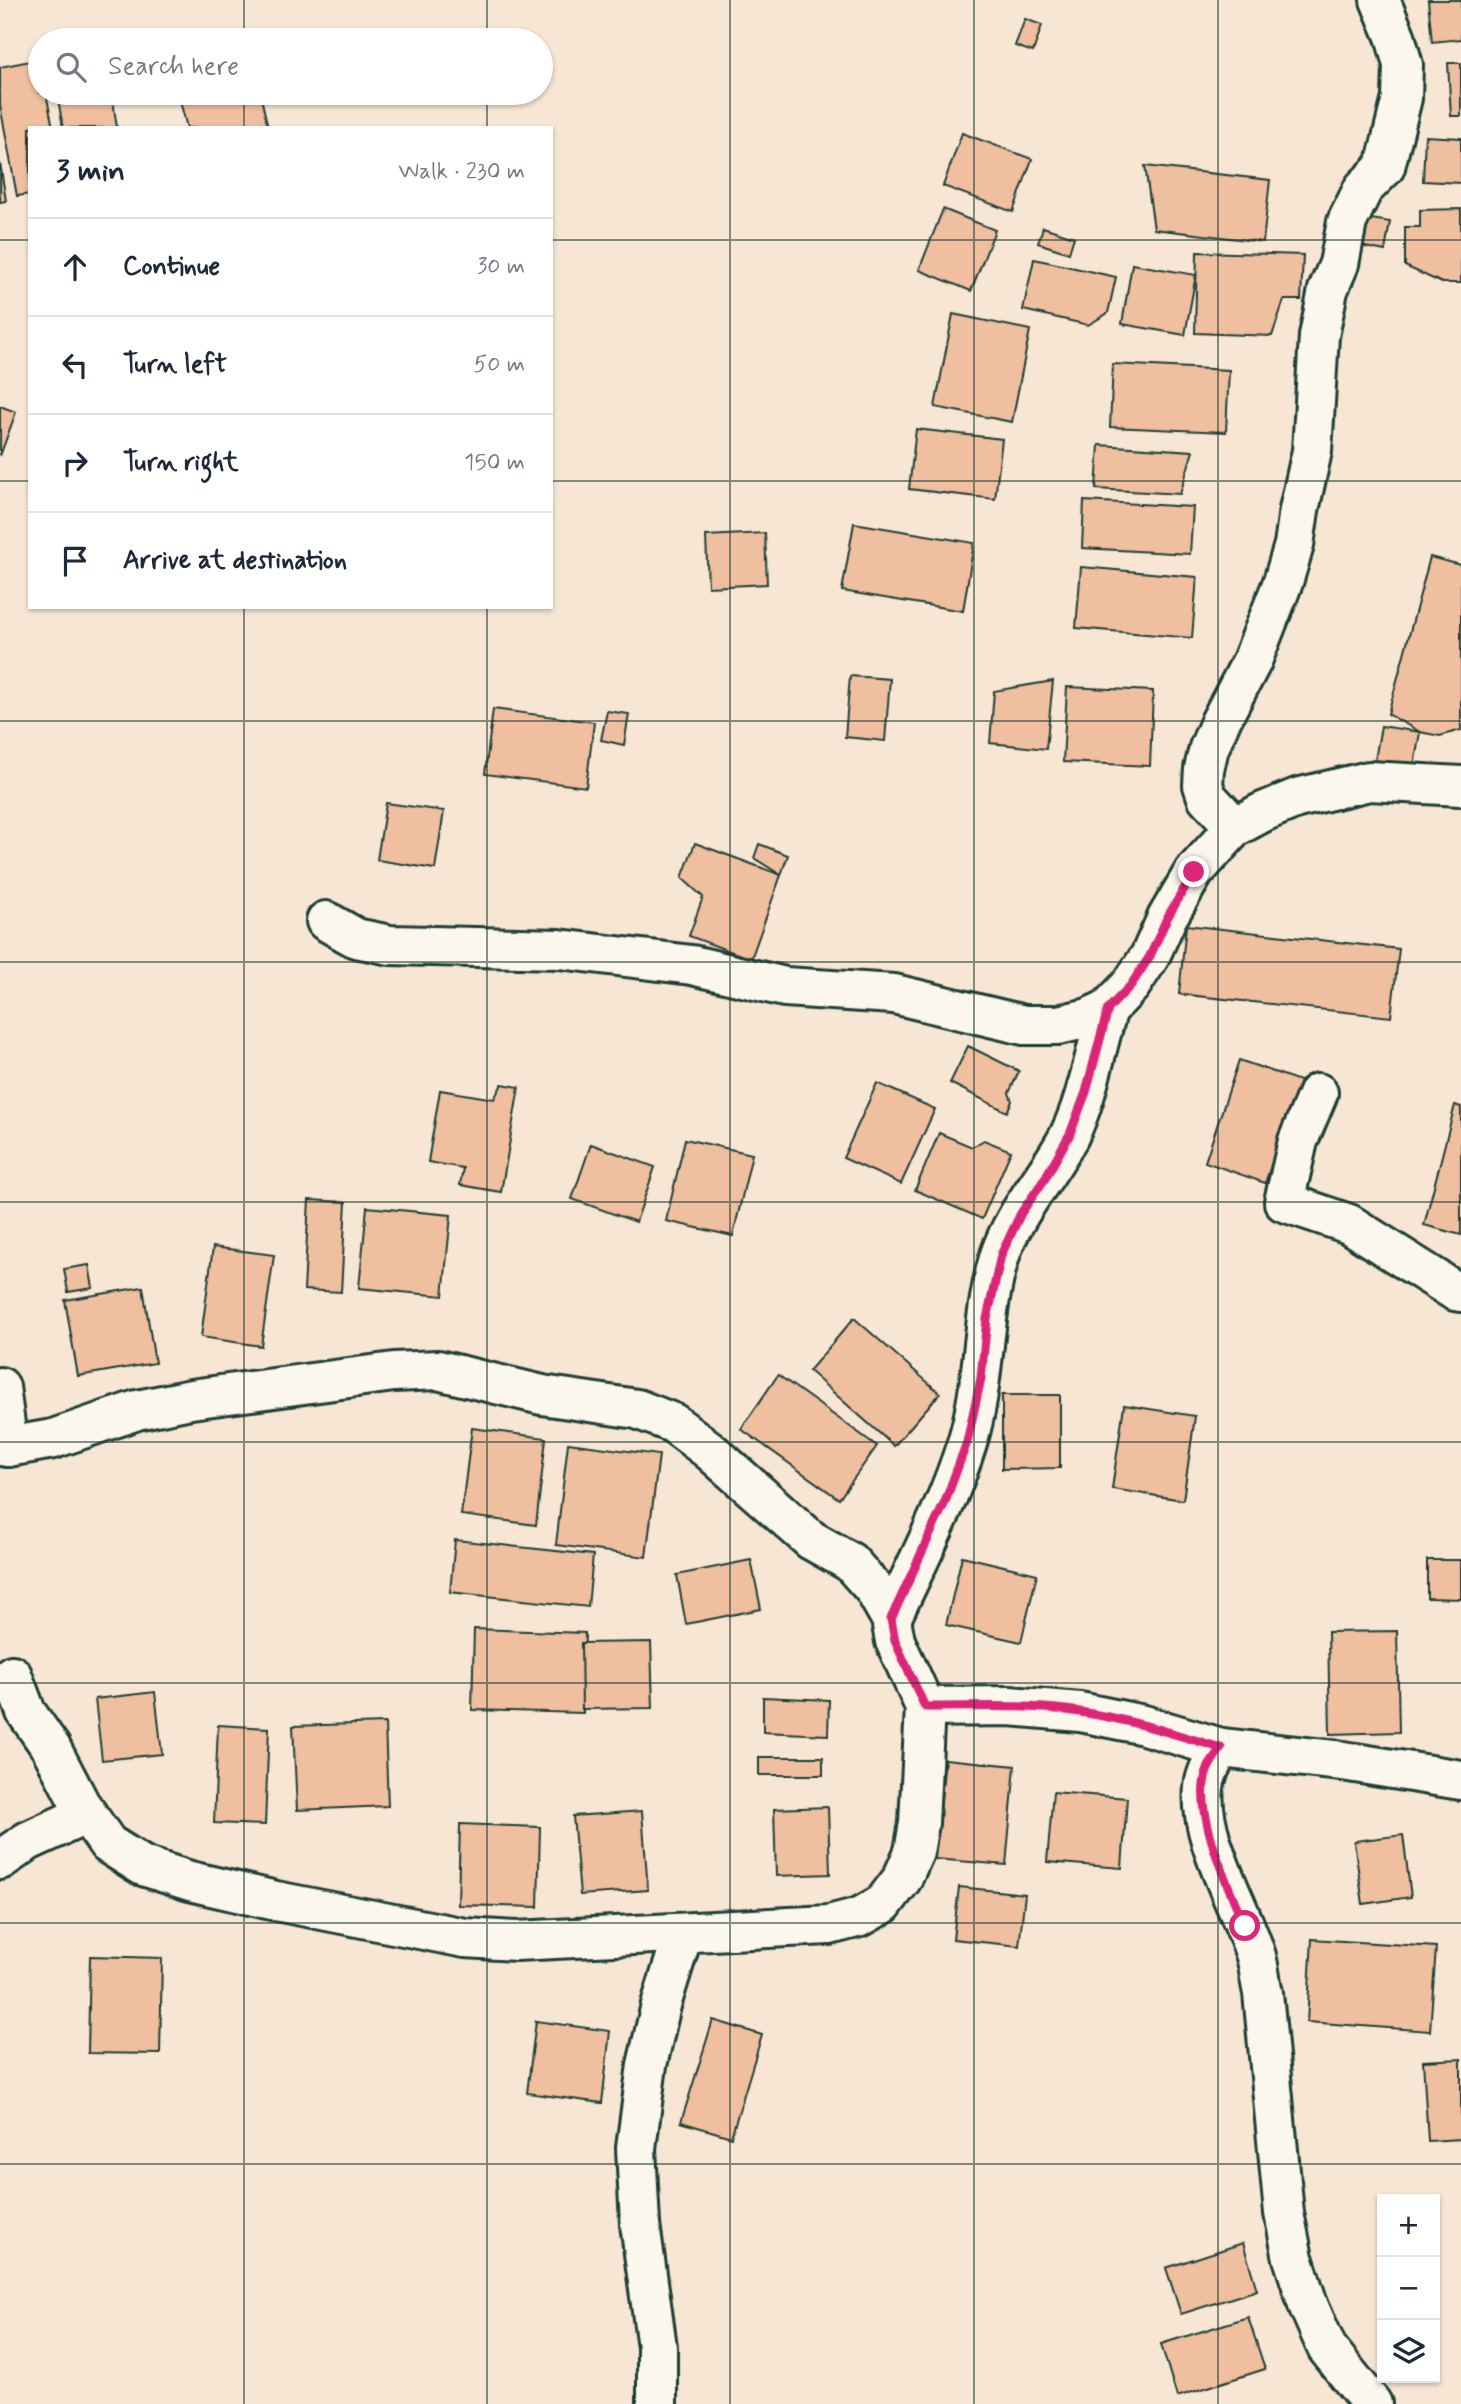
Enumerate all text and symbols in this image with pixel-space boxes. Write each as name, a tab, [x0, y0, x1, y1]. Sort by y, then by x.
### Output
search box	[28, 28, 553, 105]
icon: search	[52, 48, 90, 86]
text: Search here	[108, 50, 239, 84]
text: 3 min	[56, 152, 125, 191]
text: Walk · 230 m	[398, 157, 525, 187]
icon: ahead	[56, 248, 94, 286]
text: Continue	[123, 250, 220, 284]
text: 30 m	[477, 252, 525, 282]
icon: left	[56, 346, 94, 384]
text: Turn left	[123, 348, 227, 382]
text: 50 m	[474, 350, 525, 380]
icon: right	[56, 444, 94, 482]
text: Turn right	[123, 446, 239, 480]
text: 150 m	[464, 448, 525, 478]
icon: arrive	[56, 542, 94, 580]
text: Arrive at destination	[123, 544, 347, 578]
route end	[1178, 856, 1209, 887]
route start	[1229, 1910, 1260, 1941]
map controls	[1377, 2194, 1440, 2383]
button: +	[1377, 2194, 1440, 2257]
button: −	[1377, 2257, 1440, 2320]
button: layers	[1377, 2320, 1440, 2383]

